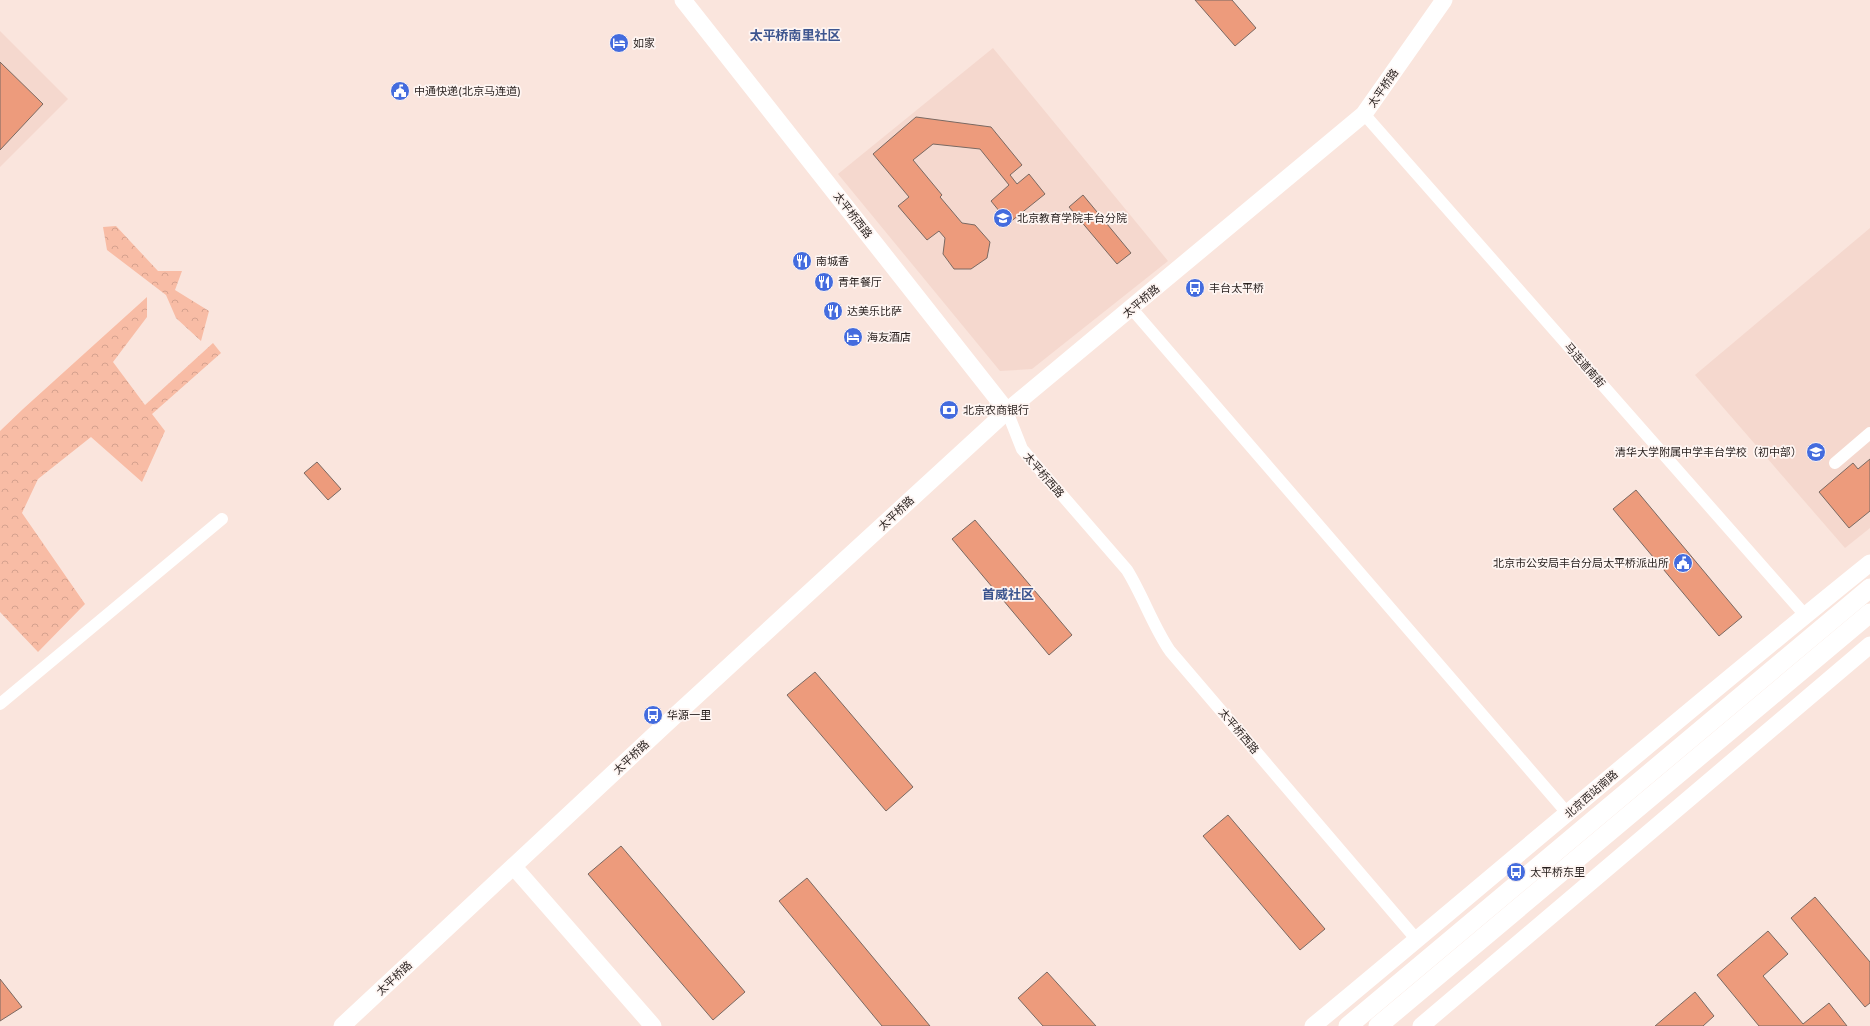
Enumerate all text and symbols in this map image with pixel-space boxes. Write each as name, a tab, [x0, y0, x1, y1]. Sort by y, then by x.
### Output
district label: 太平桥南里社区	[749, 27, 841, 43]
hotel icon: 如家	[608, 32, 630, 54]
place label: 如家	[633, 36, 655, 50]
street label: 太平桥路	[1365, 66, 1401, 110]
public building icon: 中通快递(北京马连道)	[389, 80, 411, 102]
place label: 中通快递(北京马连道)	[414, 84, 521, 98]
street label: 太平桥西路	[831, 189, 875, 241]
school or university icon: 北京教育学院丰台分院	[992, 207, 1014, 229]
place label: 北京教育学院丰台分院	[1017, 211, 1127, 225]
restaurant icon: 南城香	[791, 250, 813, 272]
place label: 南城香	[816, 254, 849, 268]
restaurant icon: 青年餐厅	[813, 271, 835, 293]
place label: 青年餐厅	[838, 275, 882, 289]
bus stop icon: 丰台太平桥	[1184, 277, 1206, 299]
street label: 太平桥路	[1120, 281, 1162, 321]
place label: 丰台太平桥	[1209, 281, 1264, 295]
restaurant icon: 达美乐比萨	[822, 300, 844, 322]
place label: 达美乐比萨	[847, 304, 902, 318]
hotel icon: 海友酒店	[842, 326, 864, 348]
place label: 海友酒店	[867, 330, 911, 344]
street label: 马连道南街	[1562, 340, 1608, 390]
bank icon: 北京农商银行	[938, 399, 960, 421]
place label: 北京农商银行	[963, 403, 1029, 417]
school or university icon: 清华大学附属中学丰台学校（初中部）	[1805, 441, 1827, 463]
place label: 清华大学附属中学丰台学校（初中部）	[1615, 445, 1802, 459]
street label: 太平桥西路	[1021, 450, 1067, 500]
street label: 太平桥路	[875, 493, 917, 533]
public building icon: 北京市公安局丰台分局太平桥派出所	[1672, 552, 1694, 574]
place label: 北京市公安局丰台分局太平桥派出所	[1493, 556, 1669, 570]
district label: 首威社区	[982, 586, 1034, 602]
bus stop icon: 华源一里	[642, 704, 664, 726]
street label: 太平桥西路	[1216, 705, 1262, 757]
place label: 华源一里	[667, 708, 711, 722]
street label: 太平桥路	[610, 737, 652, 777]
street label: 北京西站南路	[1562, 767, 1620, 821]
bus stop icon: 太平桥东里	[1505, 861, 1527, 883]
place label: 太平桥东里	[1530, 865, 1585, 879]
street label: 太平桥路	[373, 958, 415, 998]

